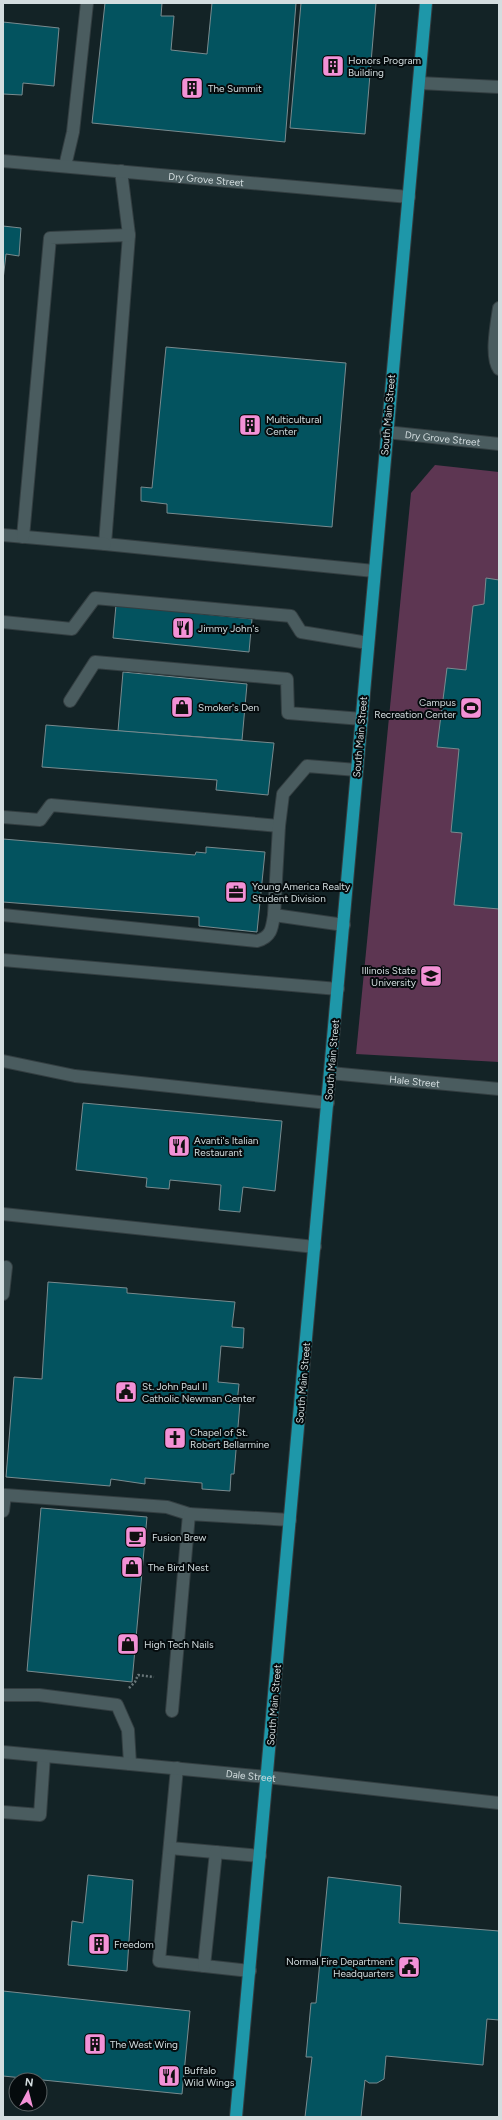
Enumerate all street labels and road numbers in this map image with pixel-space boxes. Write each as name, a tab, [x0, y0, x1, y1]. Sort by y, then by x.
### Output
street label: Dry Grove Street	[168, 169, 245, 189]
street label: South Main Street	[378, 374, 398, 456]
street label: Dry Grove Street	[404, 428, 481, 449]
street label: South Main Street	[350, 696, 370, 778]
street label: South Main Street	[322, 1019, 342, 1101]
street label: Hale Street	[389, 1072, 441, 1090]
street label: South Main Street	[293, 1342, 313, 1424]
street label: South Main Street	[264, 1664, 284, 1746]
street label: Dale Street	[225, 1767, 277, 1784]

